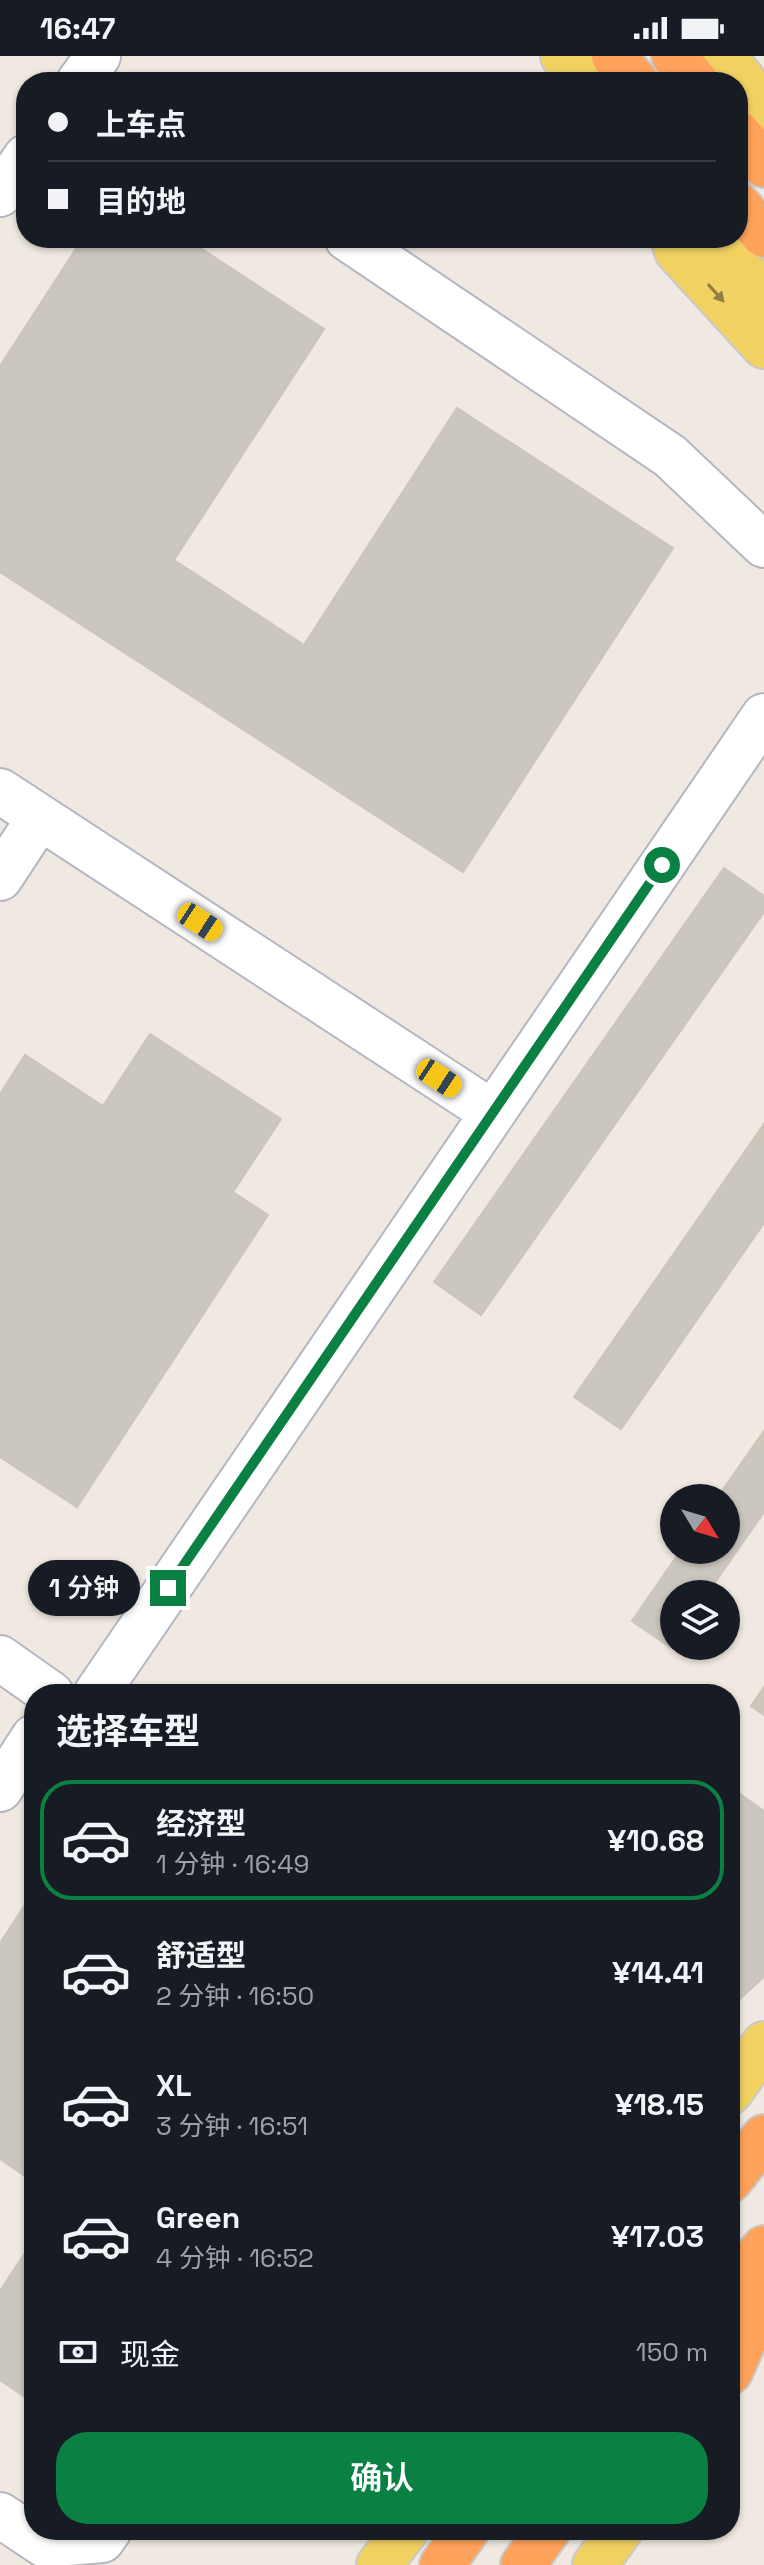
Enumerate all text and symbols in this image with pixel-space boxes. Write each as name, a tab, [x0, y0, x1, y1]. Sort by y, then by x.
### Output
text: 16:47	[40, 9, 115, 48]
text: 上车点	[96, 105, 186, 144]
text: 目的地	[96, 182, 186, 221]
one-way arrow	[707, 283, 724, 303]
route start	[644, 847, 680, 883]
car	[173, 899, 227, 945]
car	[412, 1055, 466, 1101]
north arrow	[660, 1484, 740, 1564]
map controls	[660, 1484, 740, 1660]
callout: 1 分钟	[28, 1560, 140, 1616]
route end	[150, 1570, 186, 1606]
text: 1 分钟	[49, 1571, 119, 1605]
button: layers	[660, 1580, 740, 1660]
text: 选择车型	[56, 1709, 200, 1755]
icon: car	[60, 1804, 132, 1876]
text: 经济型	[156, 1804, 246, 1843]
text: ¥10.68	[608, 1821, 704, 1860]
text: 1 分钟 · 16:49	[156, 1847, 309, 1881]
icon: car	[60, 1936, 132, 2008]
text: 舒适型	[156, 1936, 246, 1975]
text: ¥14.41	[612, 1953, 704, 1992]
text: 2 分钟 · 16:50	[156, 1979, 314, 2013]
text: XL	[156, 2066, 192, 2105]
icon: car	[60, 2068, 132, 2140]
text: ¥18.15	[615, 2085, 704, 2124]
text: 3 分钟 · 16:51	[156, 2109, 308, 2143]
text: Green	[156, 2198, 240, 2237]
icon: car	[60, 2200, 132, 2272]
text: ¥17.03	[611, 2217, 704, 2256]
text: 4 分钟 · 16:52	[156, 2241, 314, 2275]
icon: cash	[56, 2330, 100, 2374]
text: 现金	[120, 2335, 180, 2374]
text: 150 m	[636, 2335, 708, 2369]
button: 确认	[56, 2432, 708, 2524]

